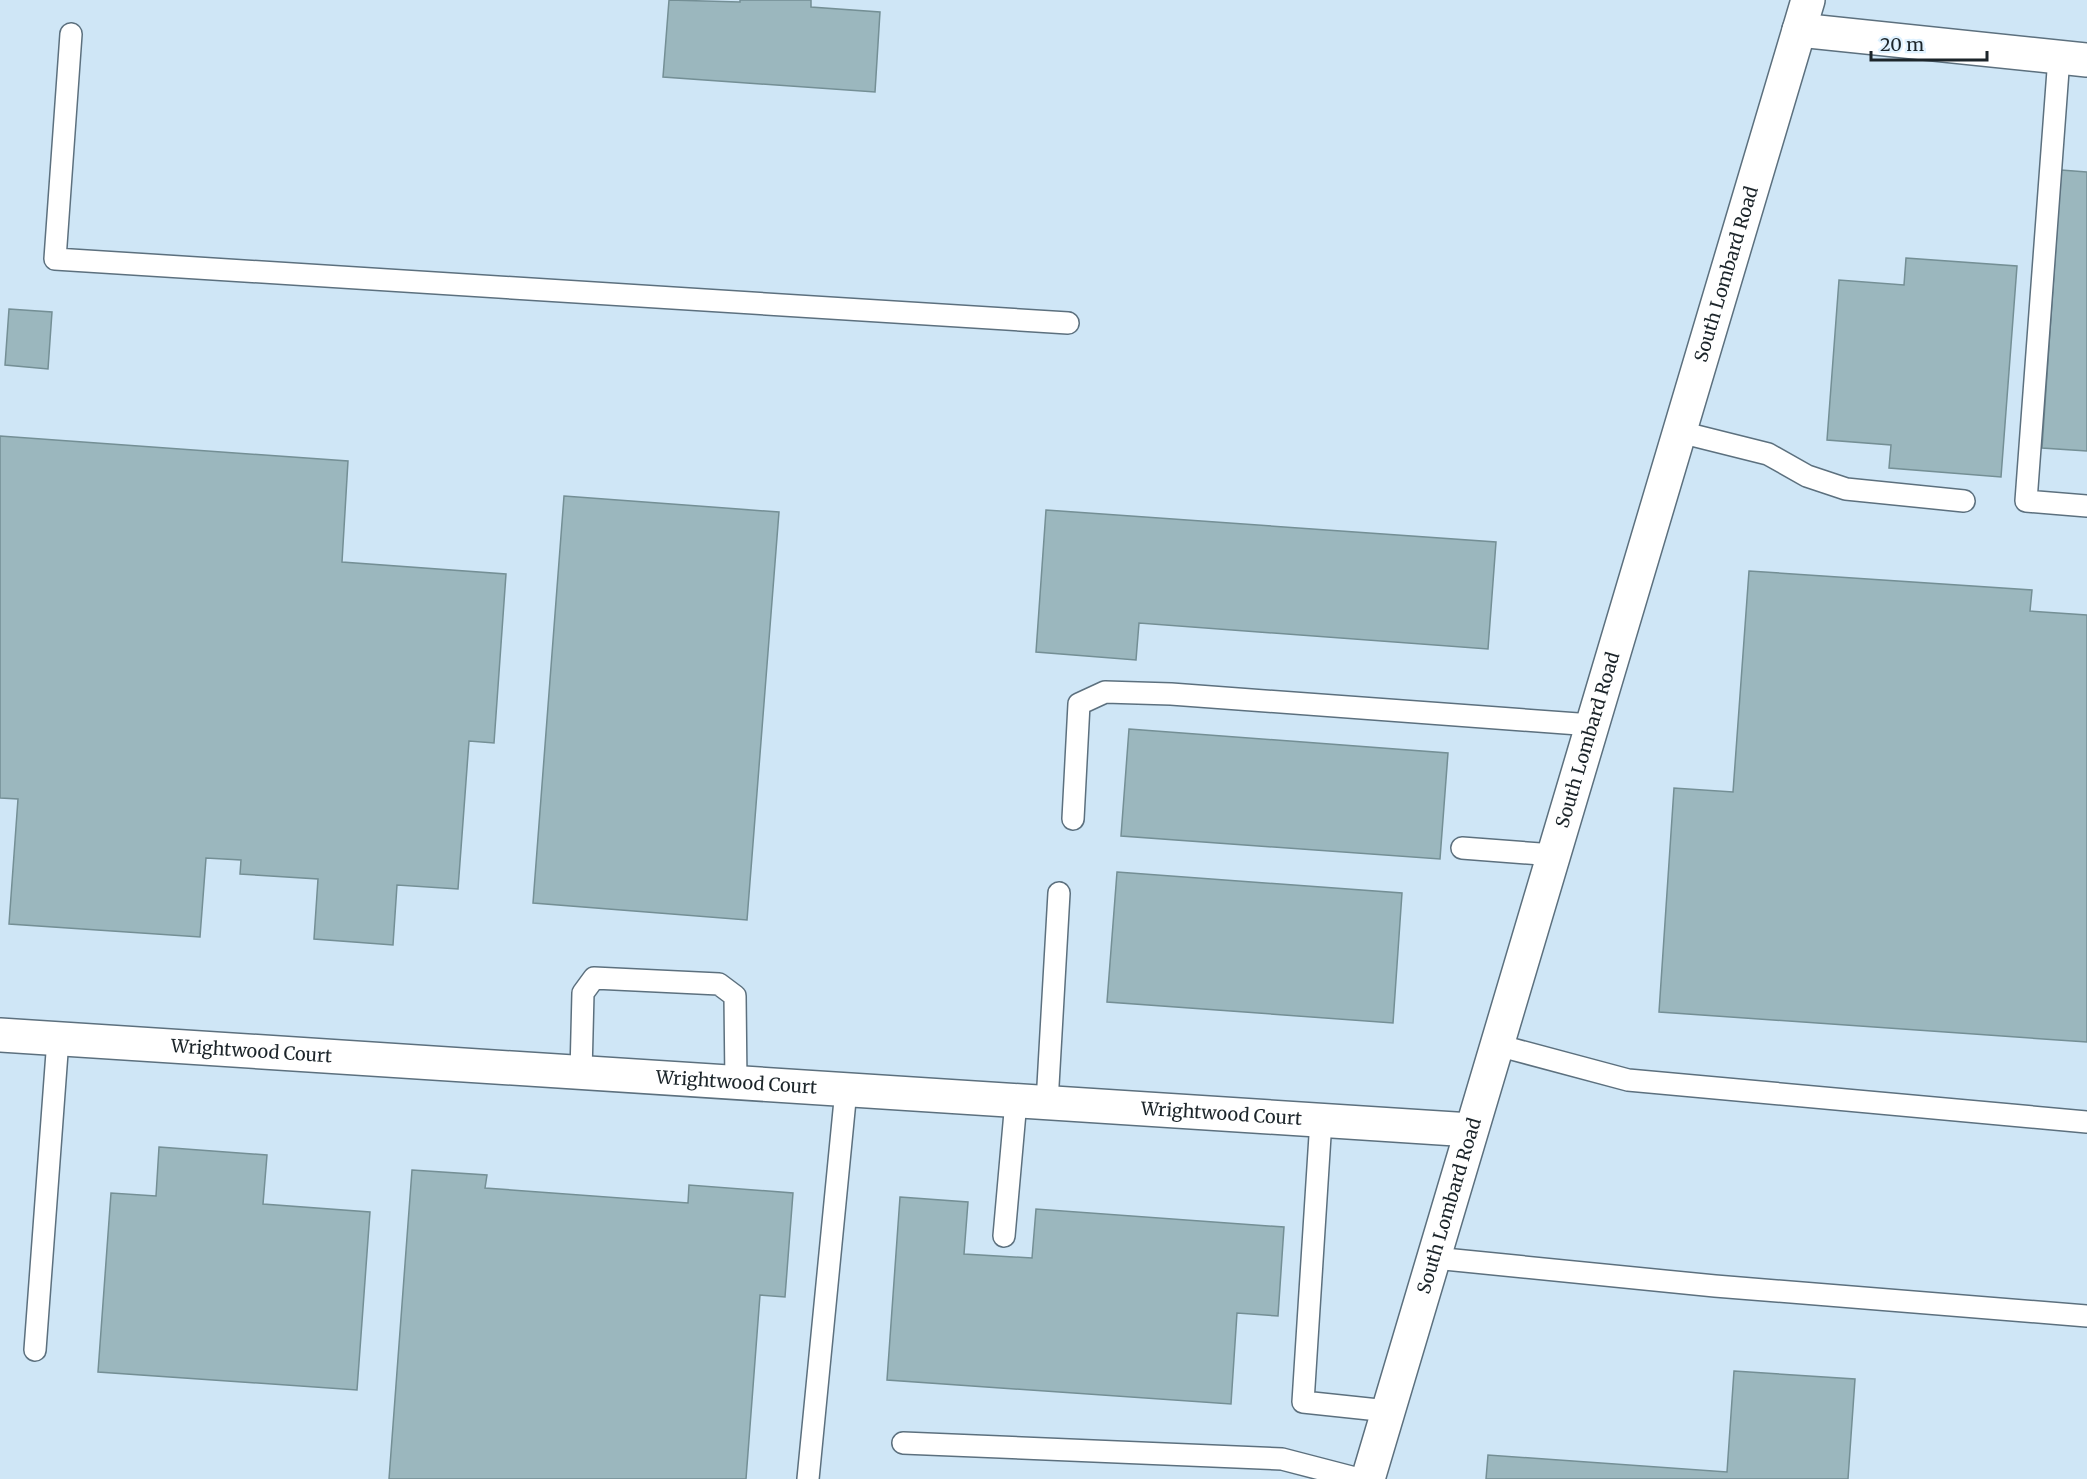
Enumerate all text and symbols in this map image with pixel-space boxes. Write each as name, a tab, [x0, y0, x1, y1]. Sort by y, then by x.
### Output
scale bar	[1871, 24, 1986, 62]
text: 20 m	[1880, 33, 1924, 56]
street label: South Lombard Road	[1689, 183, 1763, 365]
street label: South Lombard Road	[1550, 649, 1624, 830]
street label: Wrightwood Court	[169, 1034, 333, 1067]
street label: Wrightwood Court	[654, 1065, 818, 1099]
street label: Wrightwood Court	[1139, 1097, 1303, 1130]
street label: South Lombard Road	[1412, 1115, 1486, 1296]

